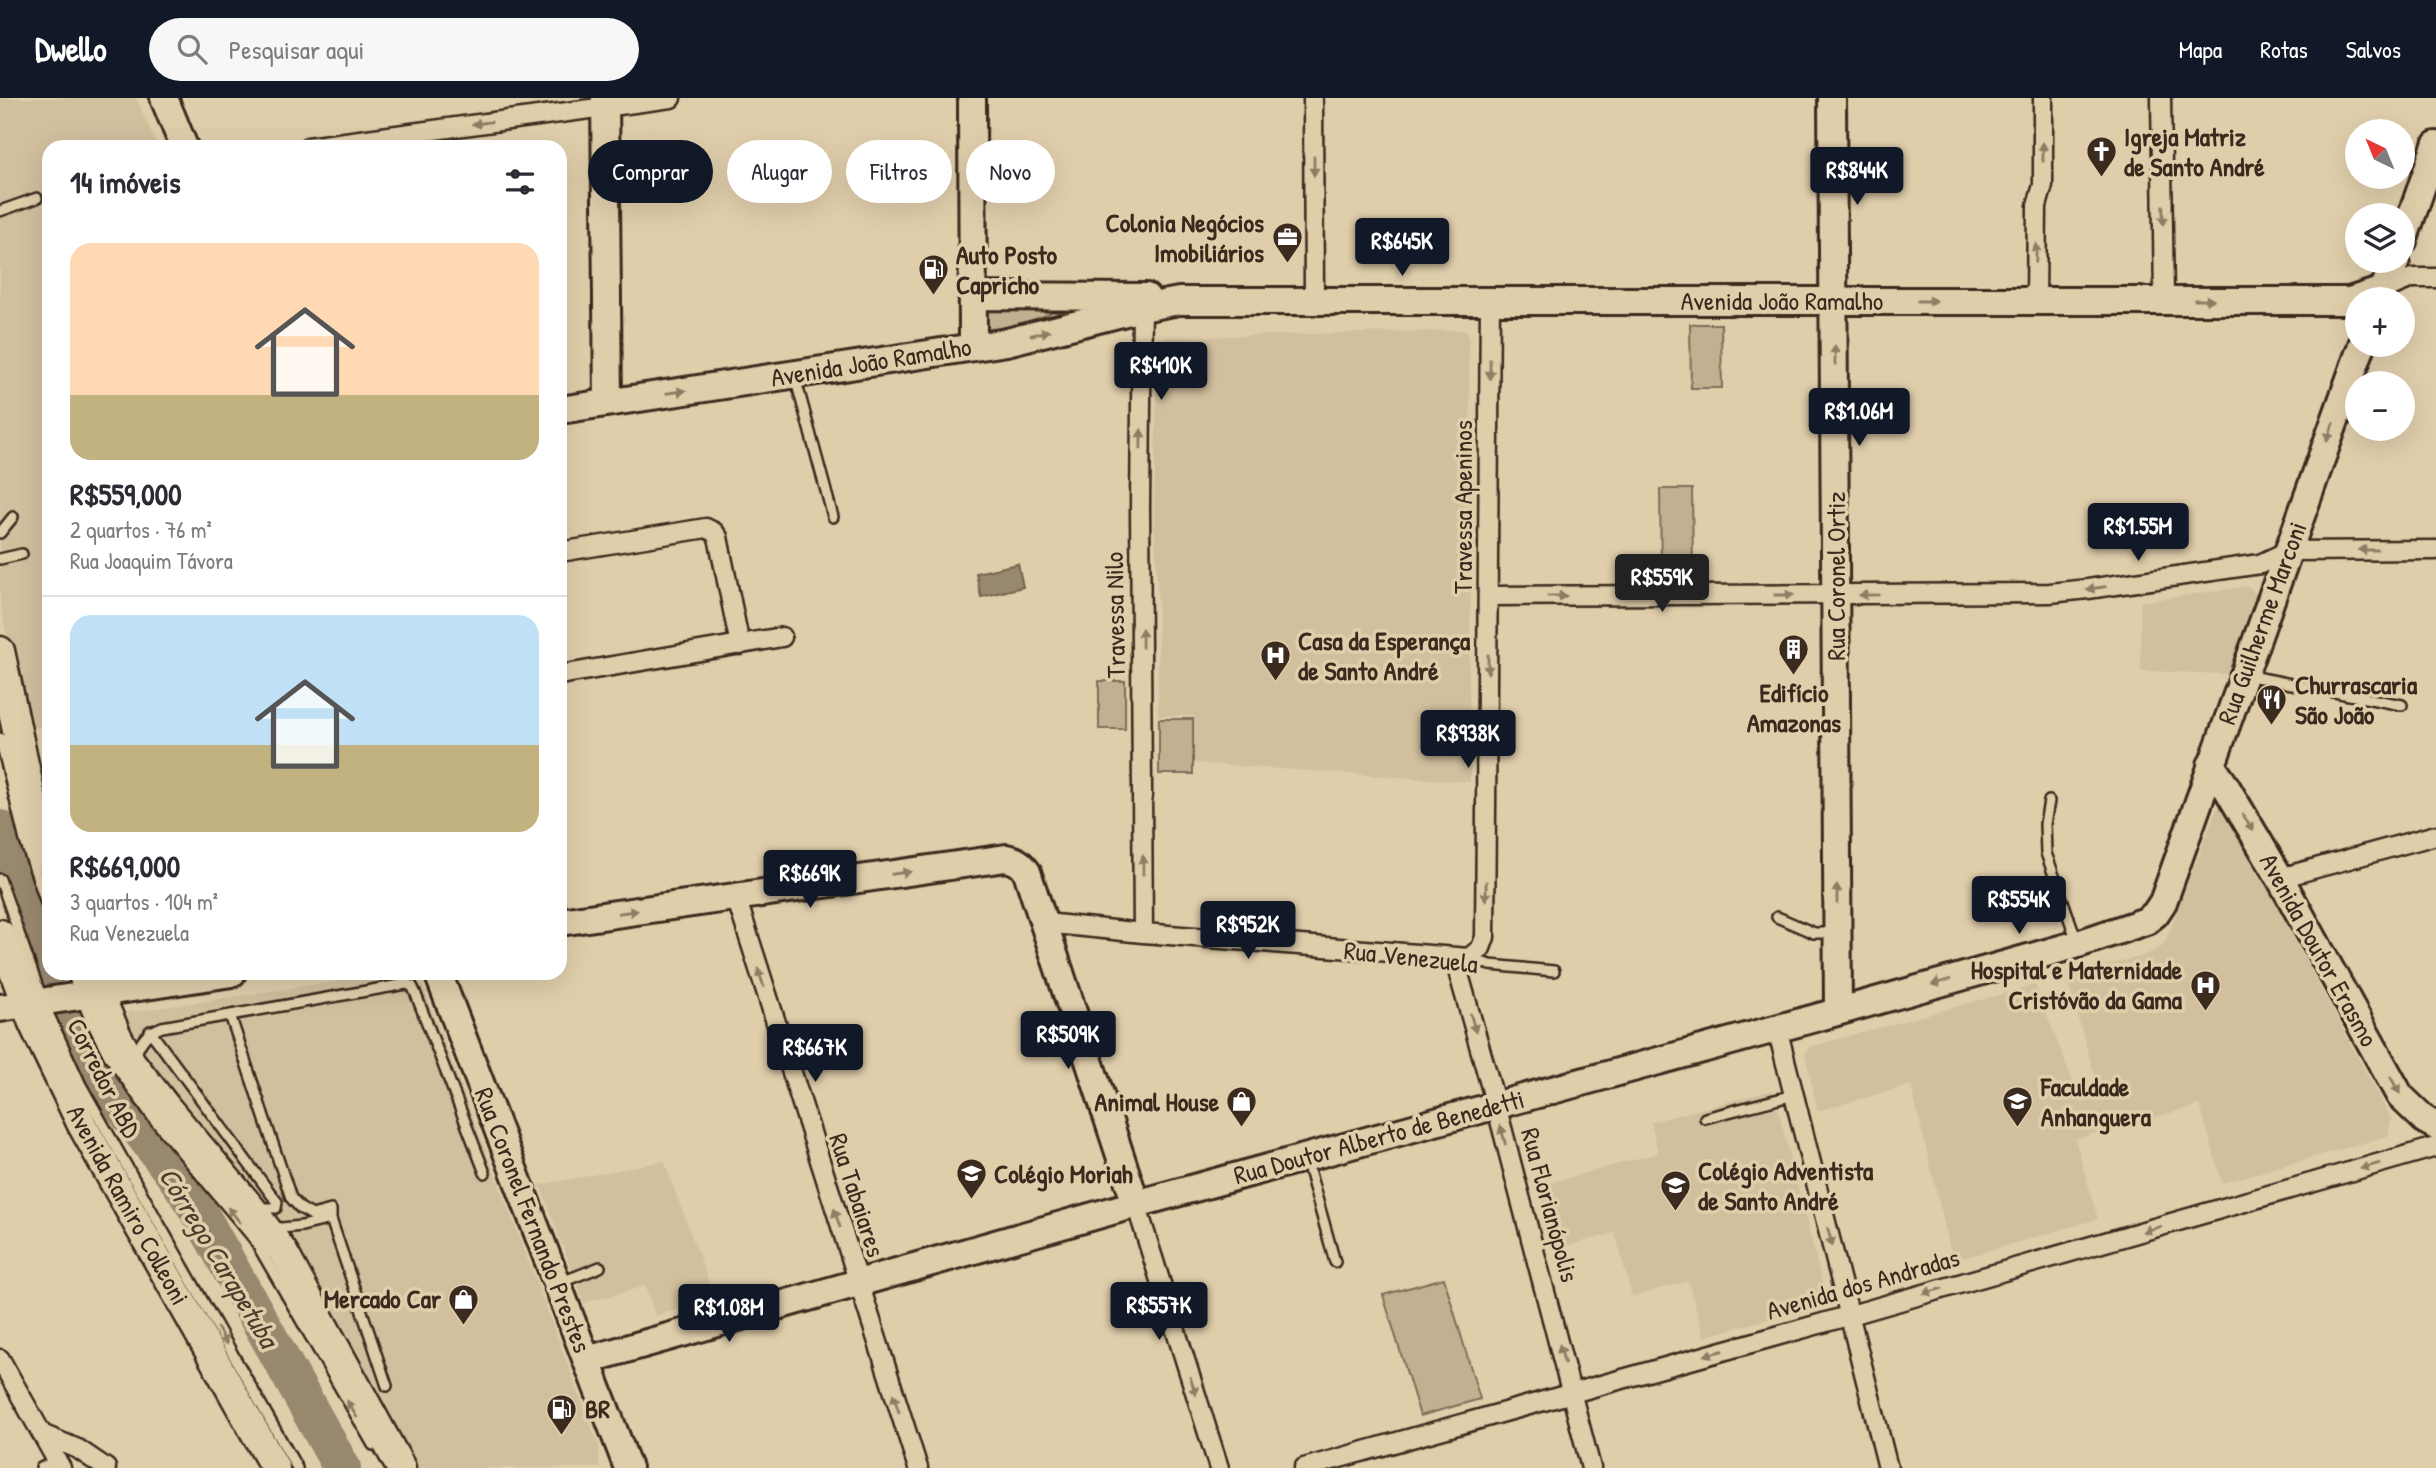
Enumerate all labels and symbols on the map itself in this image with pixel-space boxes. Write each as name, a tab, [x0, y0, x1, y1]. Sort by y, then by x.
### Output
one-way arrow	[471, 118, 493, 129]
place label: Igreja Matriz de Santo André	[2124, 119, 2265, 184]
north arrow	[2345, 119, 2415, 189]
church icon: Igreja Matriz de Santo André	[2084, 135, 2118, 179]
one-way arrow	[2037, 141, 2049, 163]
pin: R$844K	[1800, 148, 1914, 207]
one-way arrow	[1308, 155, 1320, 177]
one-way arrow	[2157, 204, 2168, 226]
place label: Colonia Negócios Imobiliários	[1106, 205, 1264, 270]
pin: R$645K	[1345, 218, 1459, 278]
office icon: Colonia Negócios Imobiliários	[1270, 221, 1304, 265]
place label: Auto Posto Capricho	[956, 237, 1057, 303]
one-way arrow	[2031, 242, 2042, 264]
fuel station icon: Auto Posto Capricho	[916, 253, 950, 297]
street label: Avenida João Ramalho	[1681, 283, 1883, 318]
one-way arrow	[2193, 294, 2215, 306]
one-way arrow	[1916, 295, 1938, 307]
one-way arrow	[1029, 327, 1051, 338]
street label: Avenida João Ramalho	[768, 328, 974, 395]
pin: R$410K	[1104, 342, 1218, 402]
one-way arrow	[1829, 344, 1841, 366]
one-way arrow	[1484, 359, 1496, 381]
one-way arrow	[665, 386, 687, 397]
pin: R$1.06M	[1794, 388, 1924, 448]
street label: Travessa Apeninos	[1445, 420, 1480, 594]
one-way arrow	[2324, 421, 2335, 442]
one-way arrow	[1135, 428, 1147, 450]
street label: Rua Coronel Ortiz	[1818, 492, 1853, 660]
pin: R$1.55M	[2073, 504, 2203, 563]
street label: Rua Guilherme Marconi	[2209, 517, 2314, 729]
one-way arrow	[2357, 544, 2379, 556]
street label: Travessa Nilo	[1096, 552, 1133, 678]
pin: R$559K	[1605, 554, 1719, 614]
one-way arrow	[2085, 583, 2107, 594]
one-way arrow	[1774, 589, 1796, 601]
one-way arrow	[1858, 589, 1880, 600]
one-way arrow	[1546, 590, 1568, 602]
place label: Casa da Esperança de Santo André	[1298, 623, 1471, 688]
one-way arrow	[1136, 626, 1148, 648]
building icon: Edifício Amazonas	[1777, 633, 1811, 677]
hospital icon: Casa da Esperança de Santo André	[1258, 639, 1292, 683]
one-way arrow	[1482, 653, 1494, 675]
place label: Churrascaria São João	[2295, 667, 2418, 732]
place label: Edifício Amazonas	[1747, 675, 1841, 740]
restaurant icon: Churrascaria São João	[2255, 683, 2289, 727]
pin: R$938K	[1411, 710, 1525, 770]
one-way arrow	[2241, 813, 2254, 832]
street label: Avenida Doutor Erasmo	[2252, 847, 2387, 1053]
pin: R$669K	[753, 850, 867, 910]
one-way arrow	[1137, 854, 1149, 876]
one-way arrow	[890, 868, 912, 879]
pin: R$554K	[1962, 876, 2076, 936]
one-way arrow	[1480, 881, 1491, 903]
one-way arrow	[1832, 883, 1843, 905]
pin: R$952K	[1191, 902, 1305, 961]
one-way arrow	[617, 907, 639, 918]
street label: Rua Venezuela	[1342, 932, 1480, 981]
place label: Hospital e Maternidade Cristóvão da Gama	[1971, 952, 2183, 1017]
one-way arrow	[756, 967, 766, 988]
hospital icon: Hospital e Maternidade Cristóvão da Gama	[2188, 968, 2222, 1012]
one-way arrow	[1930, 978, 1951, 988]
street label: Corredor ABD	[59, 1012, 150, 1144]
pin: R$509K	[1011, 1012, 1125, 1071]
one-way arrow	[1468, 1013, 1478, 1034]
pin: R$667K	[758, 1024, 872, 1084]
place label: Faculdade Anhanguera	[2040, 1069, 2152, 1135]
one-way arrow	[2389, 1076, 2401, 1095]
street label: Rua Doutor Alberto de Benedetti	[1230, 1081, 1528, 1192]
street label: Rua Coronel Fernando Prestes	[467, 1082, 600, 1357]
place label: Animal House	[1095, 1084, 1220, 1119]
shop icon: Animal House	[1225, 1085, 1259, 1129]
school or university icon: Faculdade Anhanguera	[2001, 1085, 2035, 1129]
street label: Avenida Ramiro Colleoni	[59, 1098, 198, 1311]
one-way arrow	[1497, 1124, 1508, 1146]
street label: Rua Florianópolis	[1513, 1124, 1588, 1286]
street label: Rua Tabaiares	[821, 1129, 894, 1261]
place label: Colégio Adventista de Santo André	[1698, 1153, 1874, 1218]
place label: Colégio Moriah	[994, 1156, 1133, 1192]
school or university icon: Colégio Moriah	[954, 1157, 988, 1201]
water label: Córrego Carapetuba	[150, 1160, 289, 1357]
one-way arrow	[2360, 1161, 2381, 1171]
school or university icon: Colégio Adventista de Santo André	[1658, 1169, 1692, 1213]
one-way arrow	[227, 1206, 242, 1223]
one-way arrow	[832, 1208, 842, 1229]
one-way arrow	[2141, 1224, 2162, 1234]
one-way arrow	[1825, 1226, 1836, 1248]
street label: Avenida dos Andradas	[1762, 1239, 1963, 1328]
place label: Mercado Car	[324, 1281, 442, 1316]
shop icon: Mercado Car	[447, 1282, 481, 1326]
pin: R$557K	[1102, 1282, 1216, 1342]
pin: R$1.08M	[664, 1284, 794, 1344]
one-way arrow	[1922, 1287, 1943, 1297]
one-way arrow	[216, 1326, 228, 1346]
one-way arrow	[1557, 1344, 1567, 1365]
one-way arrow	[1703, 1348, 1725, 1359]
one-way arrow	[1188, 1376, 1199, 1397]
place label: BR	[585, 1391, 610, 1426]
fuel station icon: BR	[545, 1392, 579, 1436]
one-way arrow	[891, 1392, 901, 1413]
one-way arrow	[346, 1399, 358, 1418]

